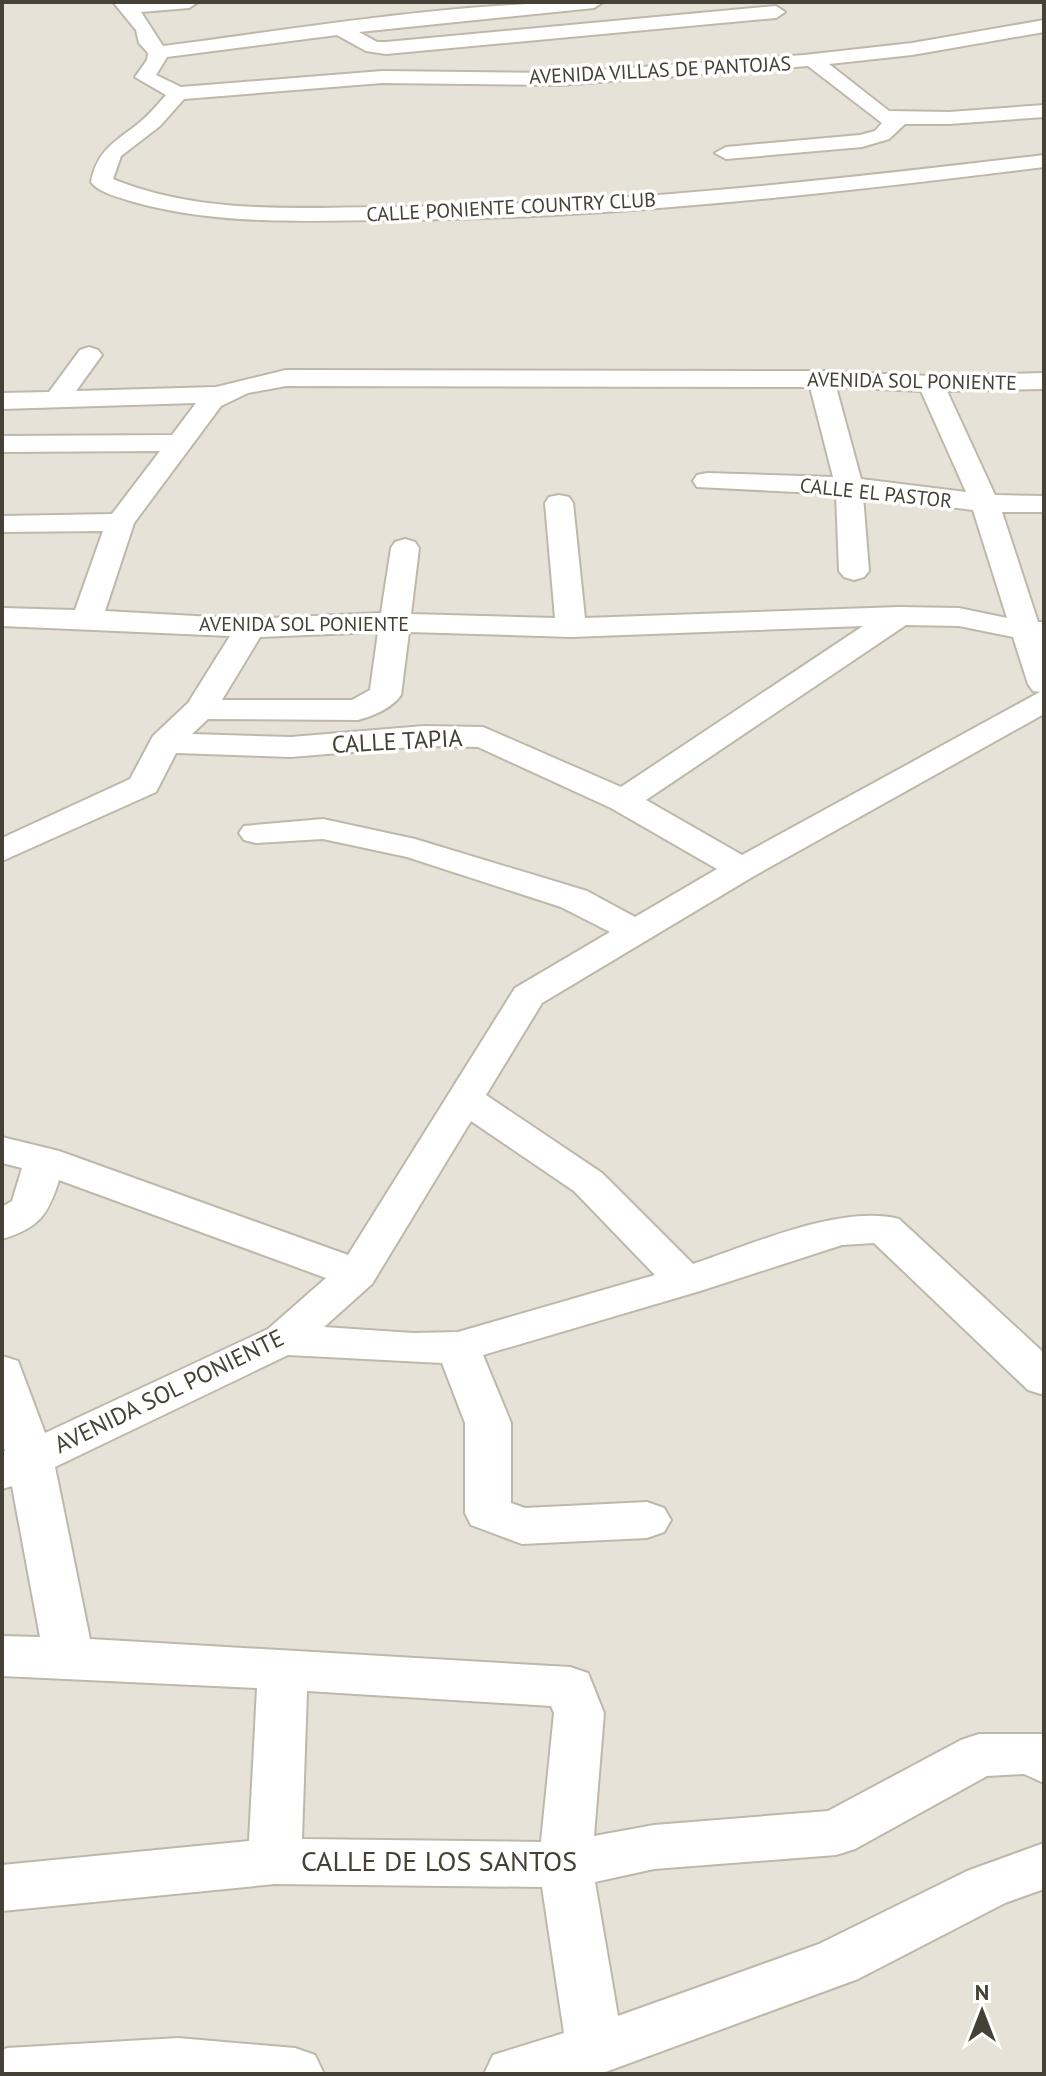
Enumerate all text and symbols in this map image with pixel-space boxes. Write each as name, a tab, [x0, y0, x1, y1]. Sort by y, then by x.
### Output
street label: AVENIDA VILLAS DE PANTOJAS	[528, 50, 792, 90]
street label: CALLE PONIENTE COUNTRY CLUB	[366, 186, 656, 228]
street label: AVENIDA SOL PONIENTE	[807, 366, 1017, 396]
street label: CALLE EL PASTOR	[799, 472, 953, 514]
street label: AVENIDA SOL PONIENTE	[199, 611, 409, 637]
street label: CALLE TAPIA	[331, 722, 463, 760]
street label: AVENIDA SOL PONIENTE	[49, 1322, 289, 1460]
street label: CALLE DE LOS SANTOS	[301, 1842, 577, 1879]
north arrow	[942, 1972, 1022, 2052]
text: N	[975, 1978, 989, 2006]

